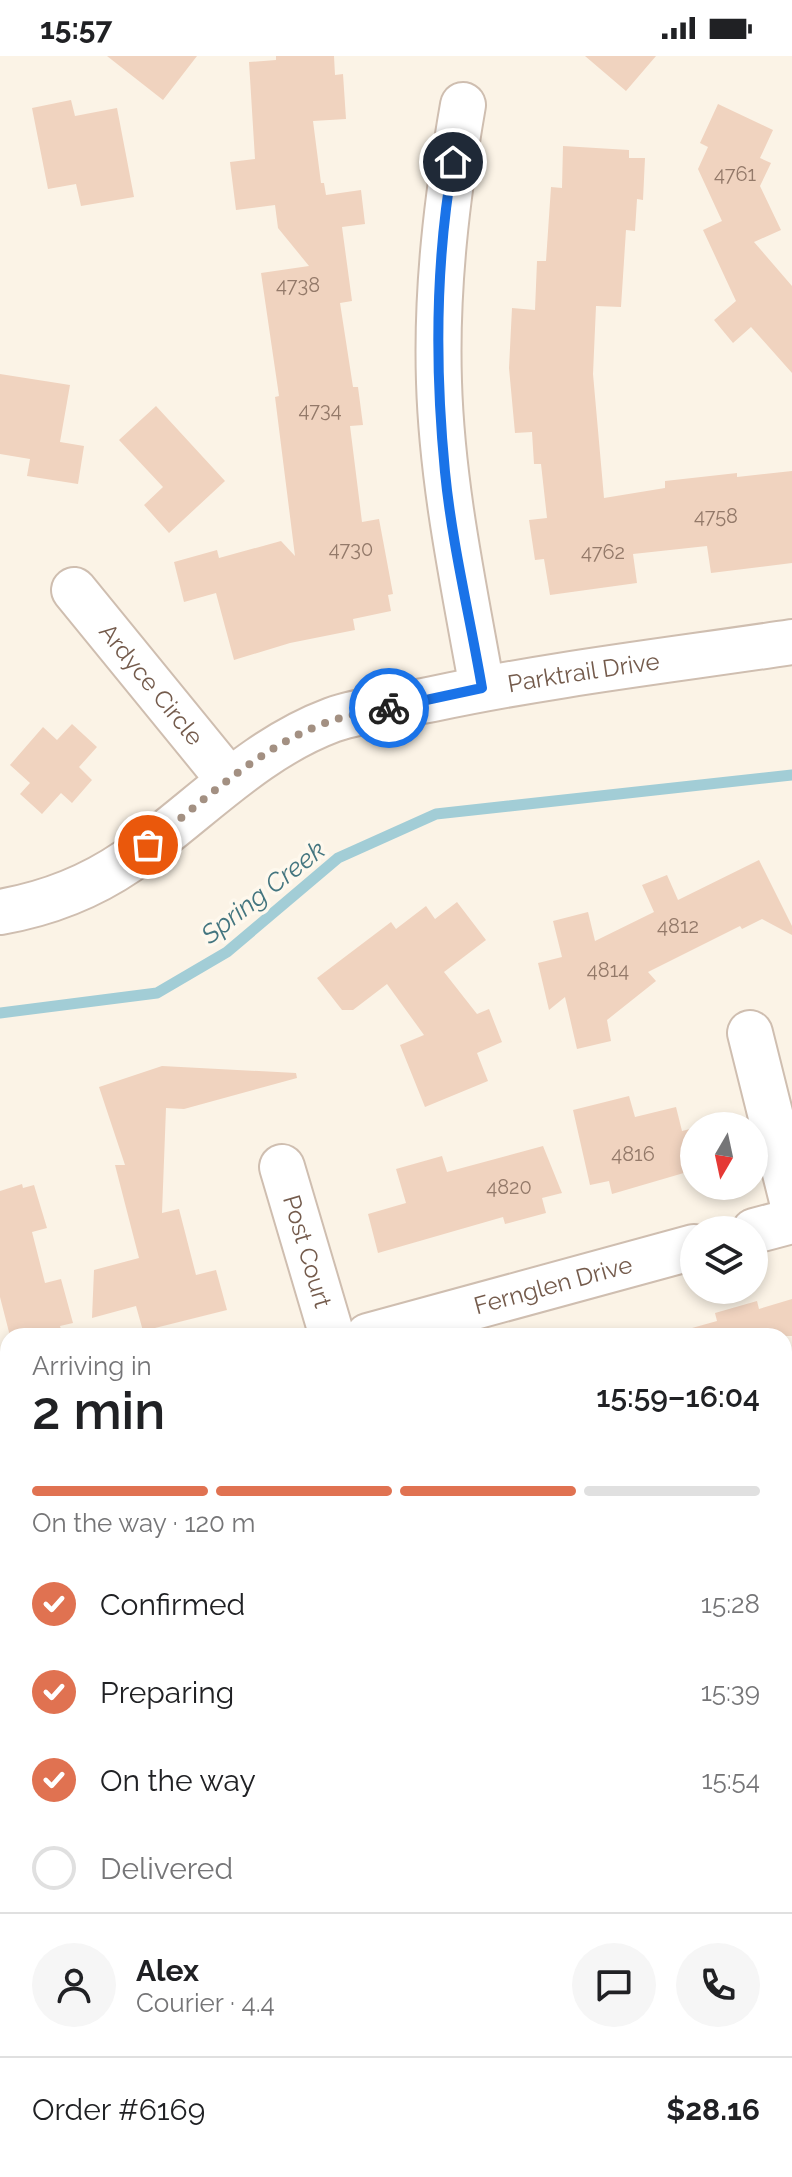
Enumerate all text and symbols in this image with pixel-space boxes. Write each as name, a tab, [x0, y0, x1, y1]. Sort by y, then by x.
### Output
text: 15:57	[40, 11, 112, 46]
pin	[419, 128, 487, 196]
icon: home	[431, 140, 475, 184]
house number: 4761	[714, 162, 757, 186]
house number: 4738	[276, 273, 320, 297]
house number: 4734	[298, 398, 342, 422]
house number: 4758	[694, 504, 738, 528]
house number: 4730	[329, 537, 373, 561]
house number: 4762	[581, 540, 625, 564]
street label: Ardyce Circle	[93, 617, 210, 751]
street label: Parktrail Drive	[505, 646, 661, 698]
courier	[349, 668, 429, 748]
icon: bike	[367, 686, 411, 730]
pin	[114, 811, 182, 879]
icon: bag	[126, 823, 170, 867]
water label: Spring Creek	[194, 834, 331, 950]
house number: 4812	[657, 914, 699, 938]
house number: 4814	[587, 958, 629, 982]
north arrow	[680, 1112, 768, 1200]
map controls	[680, 1112, 768, 1304]
house number: 4816	[611, 1142, 655, 1166]
house number: 4820	[486, 1175, 532, 1199]
street label: Post Court	[277, 1191, 338, 1311]
button: layers	[680, 1216, 768, 1304]
street label: Fernglen Drive	[471, 1250, 635, 1320]
text: Arriving in	[32, 1351, 152, 1381]
text: 15:59–16:04	[596, 1379, 760, 1414]
text: 2 min	[32, 1380, 165, 1441]
text: On the way · 120 m	[32, 1508, 256, 1538]
icon: check	[32, 1582, 76, 1626]
text: Confirmed	[100, 1587, 245, 1622]
text: 15:28	[701, 1589, 760, 1619]
icon: check	[32, 1670, 76, 1714]
text: Preparing	[100, 1675, 234, 1710]
text: 15:39	[701, 1677, 760, 1707]
icon: check	[32, 1758, 76, 1802]
text: On the way	[100, 1763, 256, 1798]
text: 15:54	[701, 1765, 760, 1795]
text: Delivered	[100, 1851, 233, 1886]
button: person	[32, 1943, 116, 2027]
button: chat	[572, 1943, 656, 2027]
button: phone	[676, 1943, 760, 2027]
text: Alex	[136, 1953, 199, 1988]
text: Courier · 4.4	[136, 1988, 275, 2018]
text: Order #6169	[32, 2092, 205, 2127]
text: $28.16	[666, 2092, 760, 2127]

